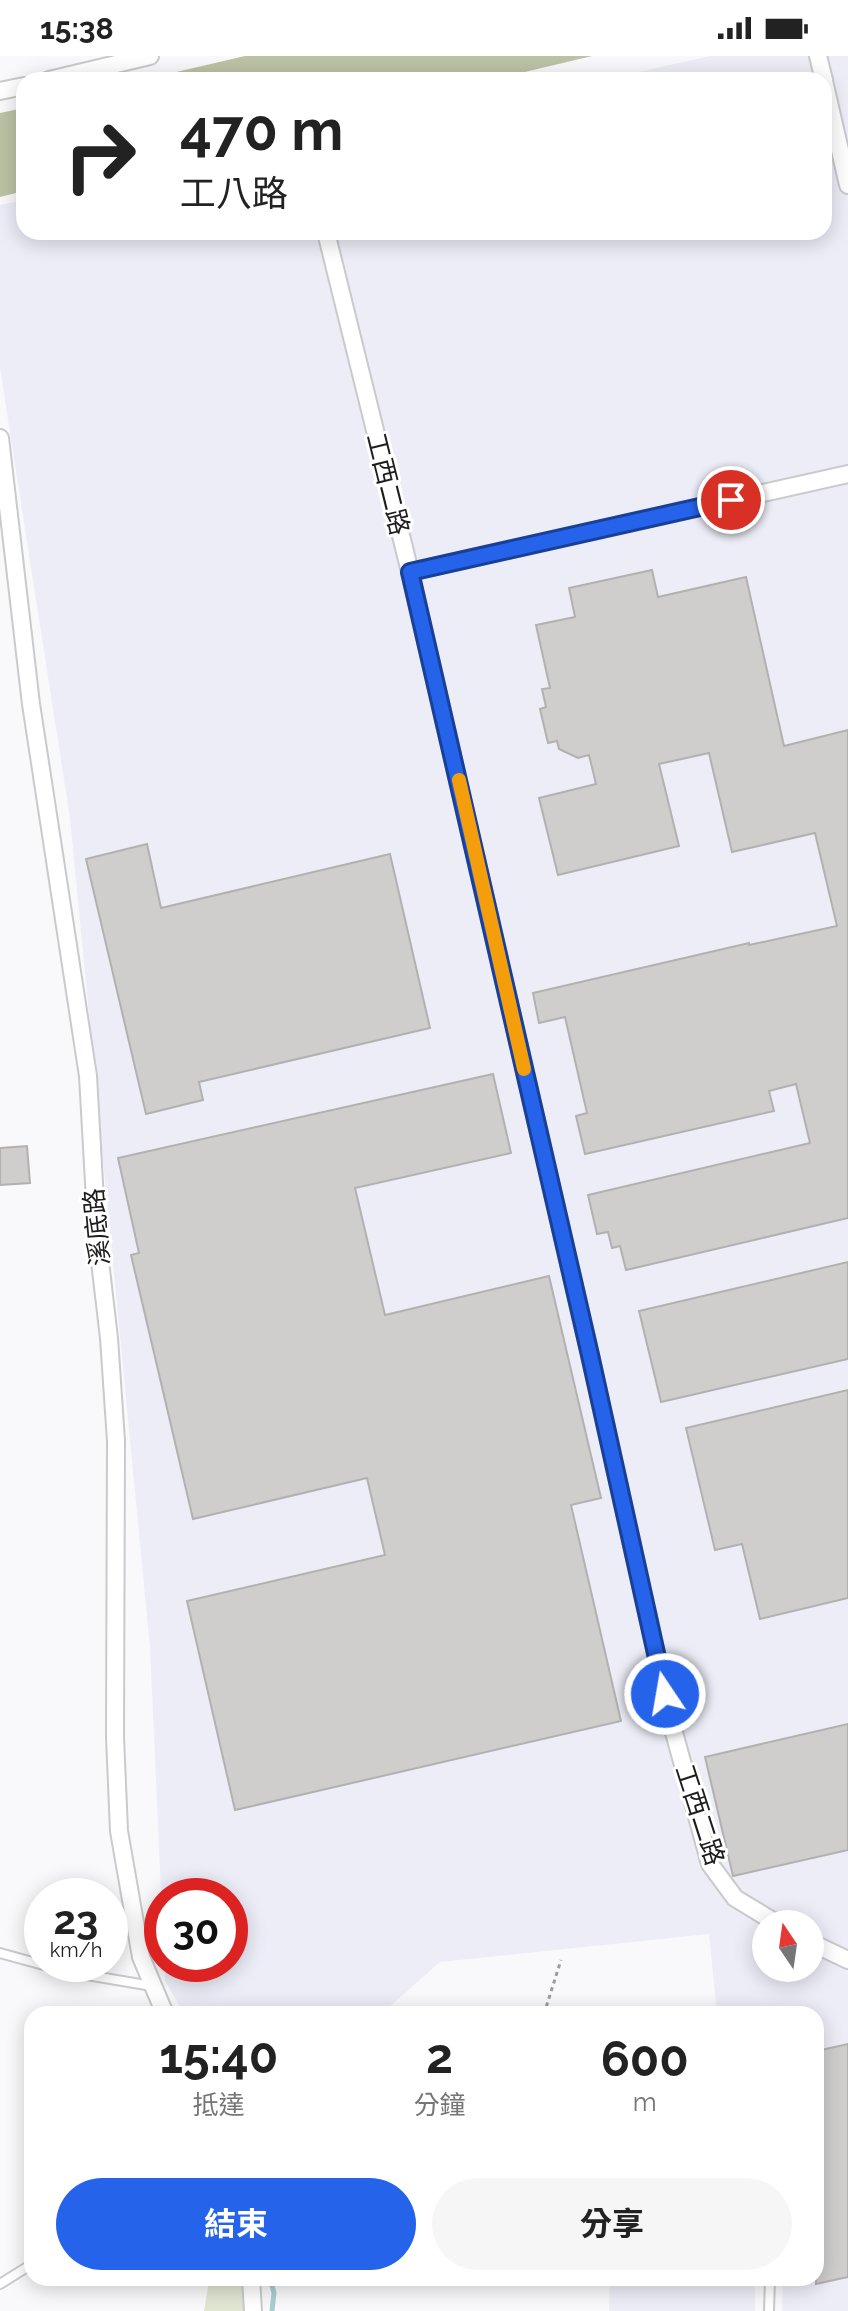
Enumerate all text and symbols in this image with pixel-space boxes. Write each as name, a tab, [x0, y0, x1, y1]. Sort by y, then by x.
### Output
text: 15:38	[40, 11, 114, 46]
text: 470 m	[180, 97, 343, 163]
icon: right	[48, 104, 152, 208]
text: 工八路	[180, 172, 288, 214]
street label: 工西二路	[361, 430, 415, 538]
pin	[697, 466, 765, 534]
icon: arrive	[709, 478, 753, 522]
street label: 溪底路	[79, 1187, 115, 1267]
position arrow	[623, 1652, 707, 1736]
street label: 工西二路	[670, 1761, 730, 1869]
speed limit sign: 30	[144, 1878, 248, 1982]
text: 23	[54, 1896, 98, 1943]
north arrow	[752, 1910, 824, 1982]
map controls	[752, 1910, 824, 1982]
text: km/h	[50, 1938, 102, 1962]
text: 15:40	[159, 2028, 278, 2084]
text: 2	[426, 2028, 453, 2084]
text: 600	[601, 2031, 689, 2087]
text: m	[633, 2087, 657, 2117]
text: 抵達	[193, 2090, 245, 2120]
text: 分鐘	[413, 2090, 465, 2120]
button: 結束	[56, 2178, 416, 2270]
button: 分享	[432, 2178, 792, 2270]

